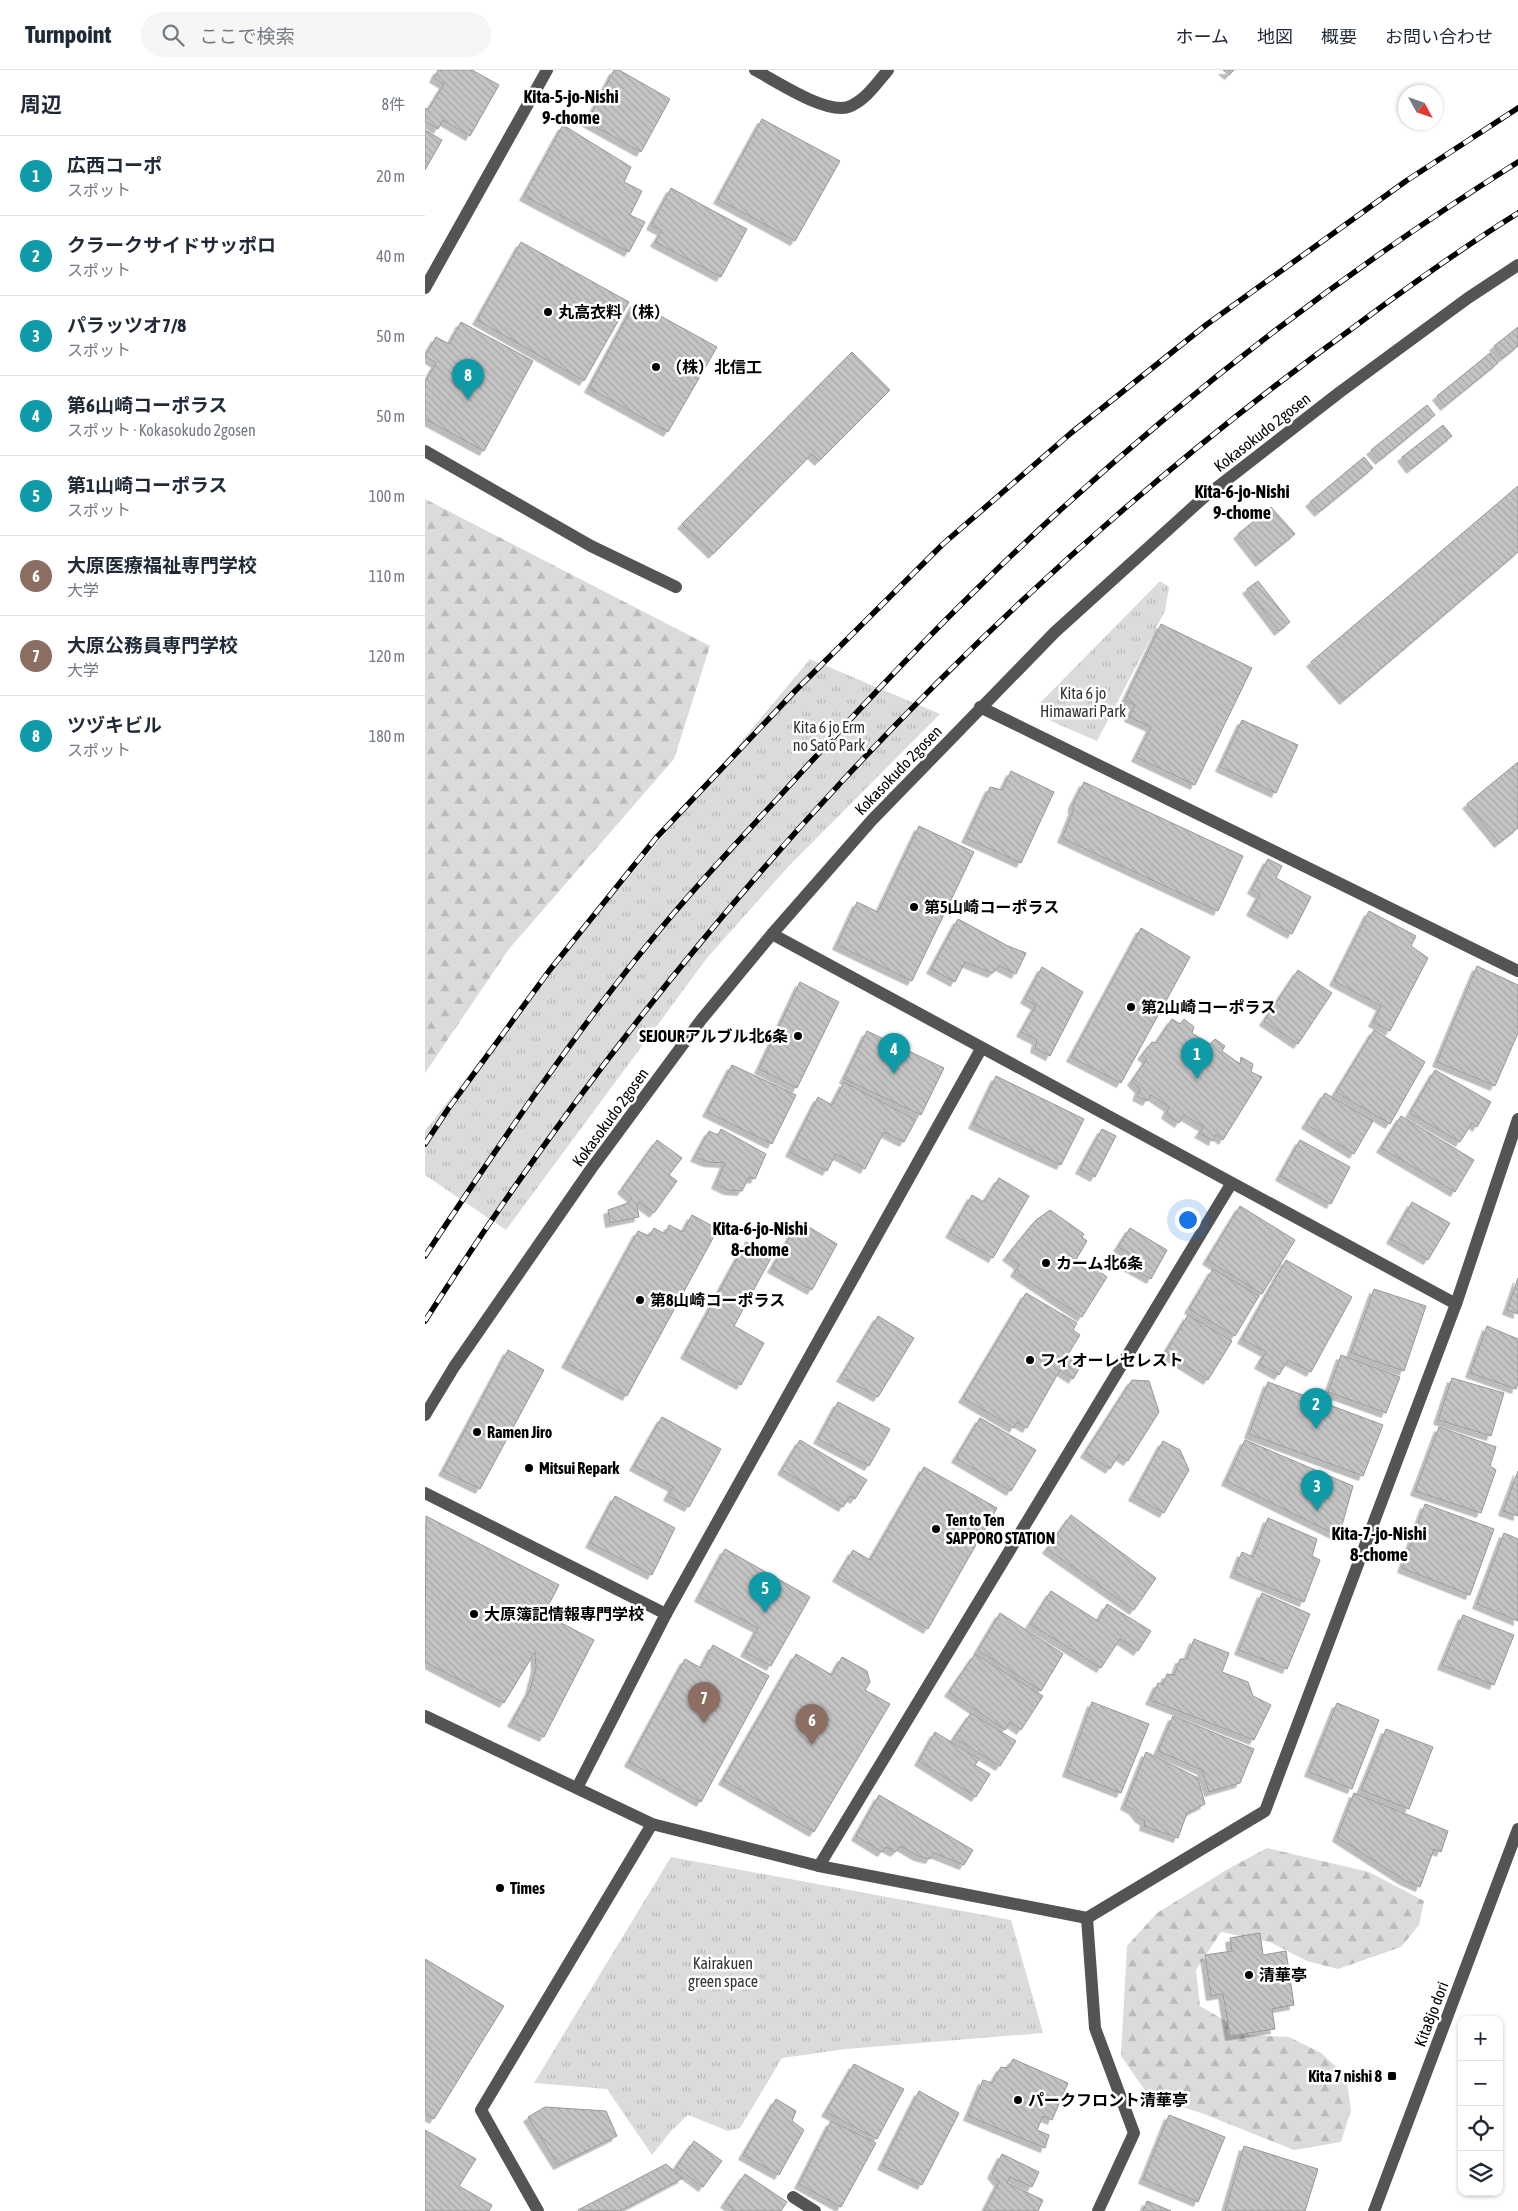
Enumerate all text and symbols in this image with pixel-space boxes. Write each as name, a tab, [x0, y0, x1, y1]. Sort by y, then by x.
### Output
search box	[141, 12, 491, 57]
text: Turnpoint	[25, 21, 111, 48]
icon: search	[159, 21, 187, 49]
text: ここで検索	[199, 25, 294, 47]
text: ホーム	[1176, 26, 1229, 47]
text: 地図	[1257, 26, 1293, 47]
text: 概要	[1321, 26, 1357, 47]
text: お問い合わせ	[1385, 26, 1493, 47]
north arrow	[1398, 85, 1443, 130]
district label: Kita-5-jo-Nishi 9-chome	[523, 86, 619, 128]
text: 周辺	[20, 92, 62, 116]
text: 8件	[381, 95, 405, 113]
text: 広西コーポ	[67, 154, 162, 176]
text: 1	[32, 167, 40, 185]
text: 20 m	[376, 167, 405, 185]
text: スポット	[67, 181, 131, 199]
text: クラークサイドサッポロ	[67, 234, 276, 256]
text: 2	[32, 247, 40, 265]
text: 40 m	[376, 247, 405, 265]
text: スポット	[67, 261, 131, 279]
place label: 丸高衣料（株）	[558, 303, 670, 321]
marker: 丸高衣料（株）	[542, 306, 554, 318]
text: パラッツオ7/8	[67, 314, 186, 336]
text: 3	[32, 327, 40, 345]
text: 50 m	[376, 327, 405, 345]
text: スポット	[67, 341, 131, 359]
place label: （株）北信工	[666, 358, 762, 376]
pin: 8	[452, 359, 484, 400]
marker: （株）北信工	[650, 361, 662, 373]
street label: Kokasokudo 2gosen	[1210, 389, 1314, 476]
text: 第6山崎コーポラス	[67, 394, 228, 416]
text: 4	[32, 407, 40, 425]
text: 50 m	[376, 407, 405, 425]
text: スポット · Kokasokudo 2gosen	[67, 421, 256, 439]
text: 第1山崎コーポラス	[67, 474, 228, 496]
district label: Kita-6-jo-Nishi 9-chome	[1194, 481, 1290, 523]
text: 5	[32, 487, 40, 505]
text: 100 m	[369, 487, 405, 505]
text: スポット	[67, 501, 131, 519]
text: 大原医療福祉専門学校	[67, 554, 257, 576]
text: 6	[32, 567, 40, 585]
text: 110 m	[369, 567, 405, 585]
text: 大学	[67, 581, 99, 599]
text: 大原公務員専門学校	[67, 634, 238, 656]
text: 7	[32, 647, 40, 665]
text: 120 m	[369, 647, 405, 665]
text: 大学	[67, 661, 99, 679]
park label: Kita 6 jo Himawari Park	[1040, 684, 1126, 720]
text: ツヅキビル	[67, 714, 162, 736]
park label: Kita 6 jo Erm no Sato Park	[793, 718, 865, 754]
street label: Kokasokudo 2gosen	[851, 722, 946, 819]
text: 8	[32, 727, 40, 745]
text: 180 m	[369, 727, 405, 745]
text: スポット	[67, 741, 131, 759]
place label: 第5山崎コーポラス	[924, 898, 1059, 916]
marker: 第5山崎コーポラス	[908, 901, 920, 913]
place label: 第2山崎コーポラス	[1141, 998, 1276, 1016]
marker: 第2山崎コーポラス	[1125, 1001, 1137, 1013]
place label: SEJOURアルブル北6条	[639, 1027, 788, 1045]
marker: SEJOURアルブル北6条	[792, 1030, 804, 1042]
pin: 4	[878, 1033, 910, 1074]
pin: 1	[1181, 1038, 1213, 1079]
street label: Kokasokudo 2gosen	[568, 1064, 652, 1170]
your location	[1175, 1207, 1201, 1233]
district label: Kita-6-jo-Nishi 8-chome	[712, 1218, 808, 1260]
place label: カーム北6条	[1056, 1254, 1143, 1272]
marker: カーム北6条	[1040, 1257, 1052, 1269]
place label: 第8山崎コーポラス	[650, 1291, 785, 1309]
marker: 第8山崎コーポラス	[634, 1294, 646, 1306]
place label: フィオーレセレスト	[1040, 1351, 1184, 1369]
marker: フィオーレセレスト	[1024, 1354, 1036, 1366]
pin: 2	[1300, 1388, 1332, 1429]
place label: Ramen Jiro	[487, 1423, 553, 1441]
marker: Ramen Jiro	[471, 1426, 483, 1438]
place label: Mitsui Repark	[539, 1459, 620, 1477]
marker: Mitsui Repark	[523, 1462, 535, 1474]
pin: 3	[1301, 1470, 1333, 1511]
place label: Ten to Ten SAPPORO STATION	[946, 1511, 1055, 1547]
marker: Ten to Ten SAPPORO STATION	[930, 1523, 942, 1535]
district label: Kita-7-jo-Nishi 8-chome	[1331, 1523, 1427, 1565]
pin: 5	[749, 1572, 781, 1613]
place label: 大原簿記情報専門学校	[484, 1605, 644, 1623]
marker: 大原簿記情報専門学校	[468, 1608, 480, 1620]
pin: 7	[688, 1682, 720, 1723]
pin: 6	[796, 1704, 828, 1745]
place label: Times	[510, 1879, 545, 1897]
marker: Times	[494, 1882, 506, 1894]
park label: Kairakuen green space	[688, 1954, 758, 1991]
place label: 清華亭	[1259, 1966, 1307, 1984]
marker: 清華亭	[1243, 1969, 1255, 1981]
street label: Kita8jo dori	[1410, 1979, 1453, 2049]
map controls	[1458, 2016, 1503, 2196]
button: +	[1458, 2016, 1503, 2061]
button: −	[1458, 2061, 1503, 2106]
place label: Kita 7 nishi 8	[1308, 2067, 1382, 2085]
marker: Kita 7 nishi 8	[1386, 2070, 1398, 2082]
place label: パークフロント清華亭	[1028, 2091, 1188, 2109]
marker: パークフロント清華亭	[1012, 2094, 1024, 2106]
button: locate	[1458, 2106, 1503, 2151]
button: layers	[1458, 2151, 1503, 2196]

